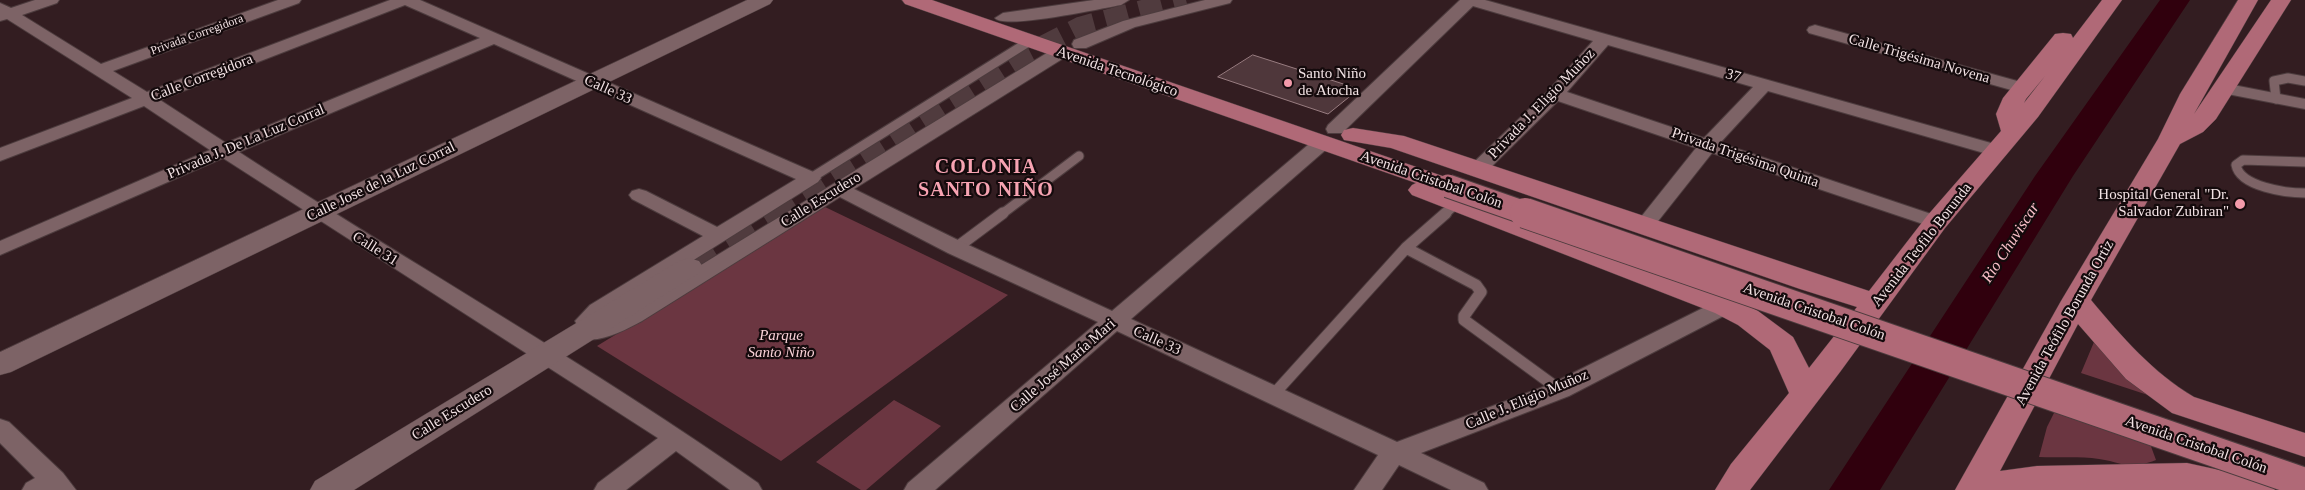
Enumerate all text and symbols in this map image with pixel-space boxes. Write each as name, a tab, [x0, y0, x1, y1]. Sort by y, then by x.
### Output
street label: Privada Corregidora	[149, 12, 245, 58]
street label: Calle Trigésima Novena	[1846, 30, 1992, 88]
street label: Avenida Tecnológico	[1054, 43, 1180, 101]
street label: Privada J. Eligio Muñoz	[1485, 45, 1599, 163]
street label: Calle Corregidora	[148, 50, 256, 106]
place label: Santo Niño de Atocha	[1298, 65, 1366, 100]
street label: 37	[1723, 65, 1743, 87]
street label: Calle 33	[581, 72, 635, 108]
marker: Santo Niño de Atocha	[1282, 77, 1294, 89]
street label: Privada J. De La Luz Corral	[165, 101, 327, 183]
street label: Privada Trigésima Quinta	[1669, 124, 1821, 192]
street label: Calle Jose de la Luz Corral	[304, 138, 458, 226]
street label: Avenida Cristobal Colón	[1358, 147, 1504, 213]
district label: COLONIA SANTO NIÑO	[917, 156, 1055, 203]
street label: Calle Escudero	[778, 168, 864, 232]
street label: Avenida Teofilo Borunda	[1868, 180, 1976, 310]
place label: Hospital General "Dr. Salvador Zubiran"	[2098, 186, 2229, 221]
marker: Hospital General "Dr. Salvador Zubiran"	[2233, 197, 2247, 211]
water label: Rio Chuviscar	[1978, 199, 2044, 287]
street label: Calle 31	[349, 228, 401, 270]
street label: Avenida Teófilo Borunda Ortiz	[2012, 237, 2118, 409]
street label: Avenida Cristobal Colón	[1741, 279, 1887, 345]
street label: Calle José María Mari	[1007, 315, 1119, 417]
street label: Calle 33	[1130, 323, 1184, 359]
park label: Parque Santo Niño	[747, 327, 815, 362]
street label: Calle J. Eligio Muñoz	[1463, 366, 1591, 434]
street label: Calle Escudero	[409, 381, 495, 445]
street label: Avenida Cristobal Colón	[2123, 412, 2269, 478]

